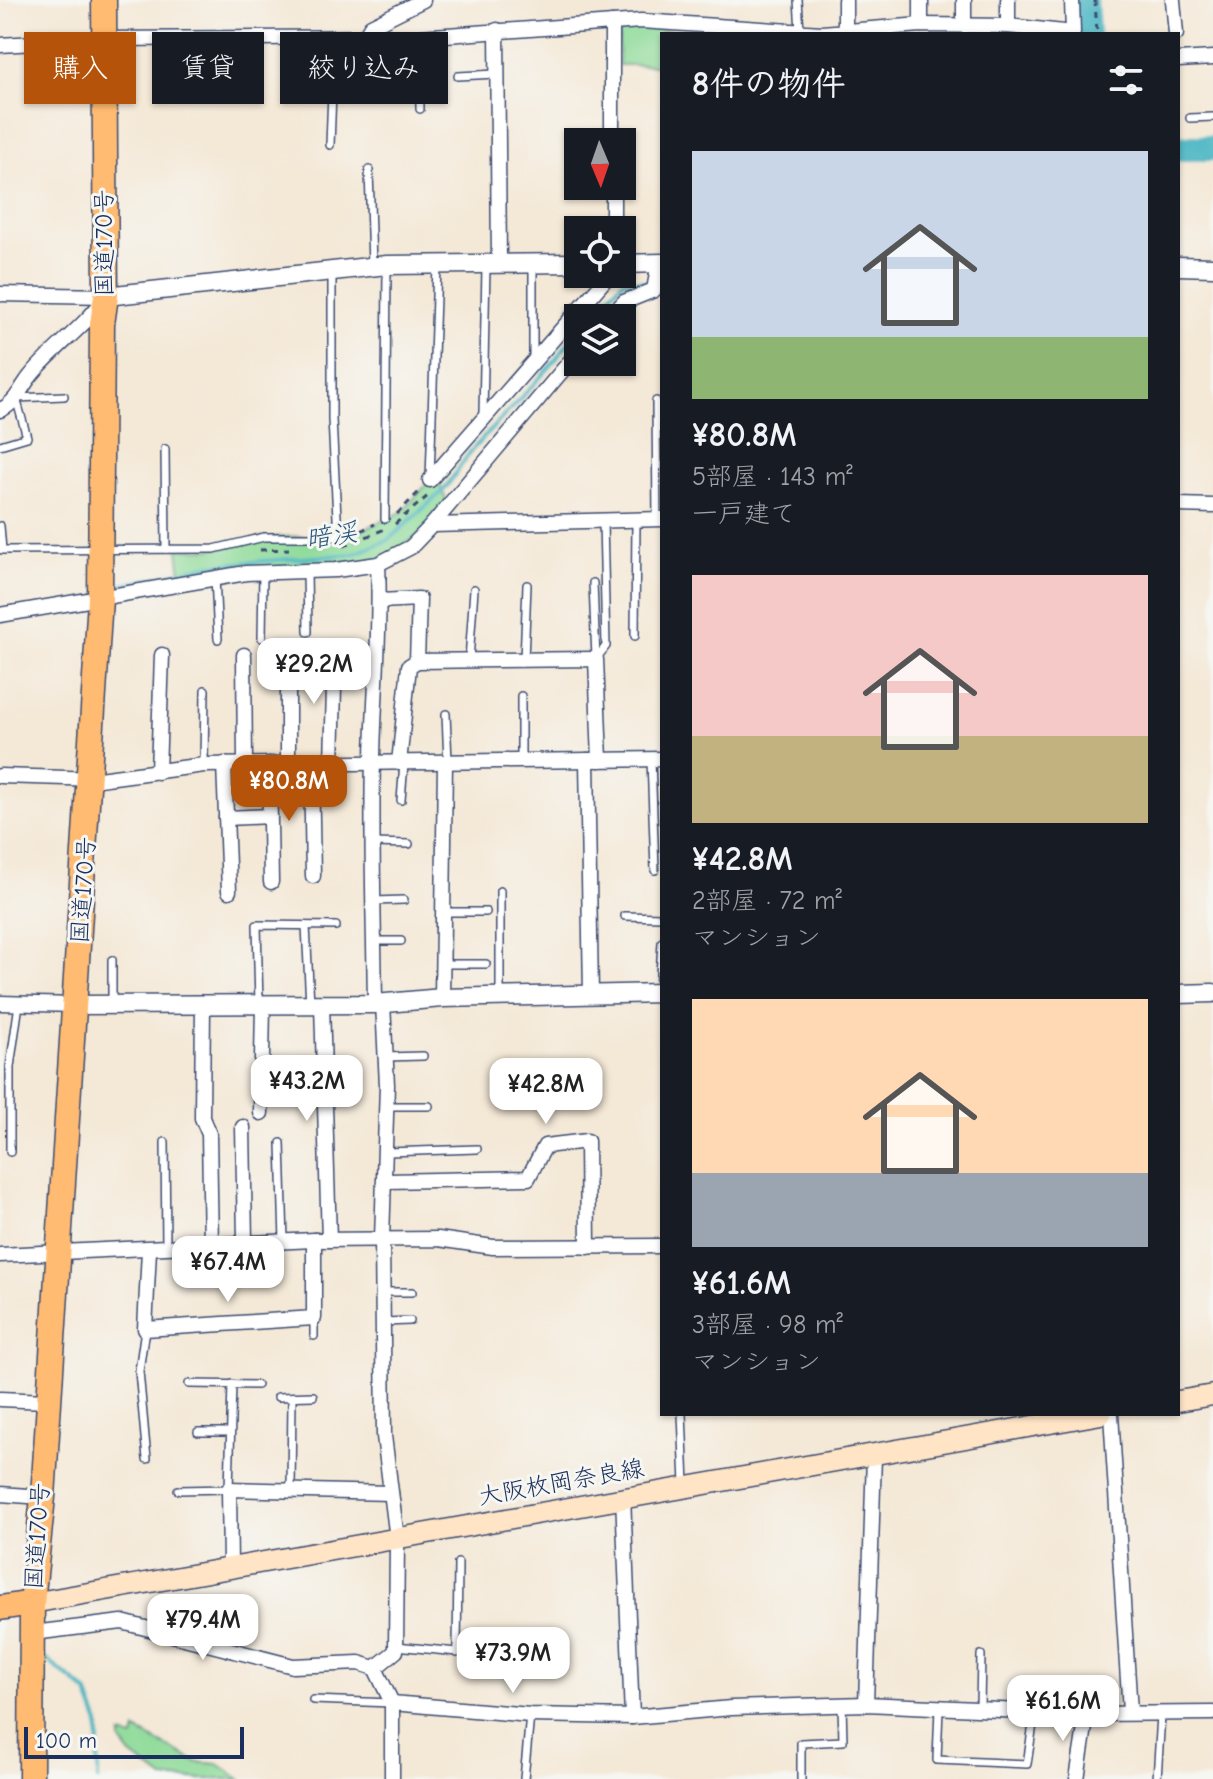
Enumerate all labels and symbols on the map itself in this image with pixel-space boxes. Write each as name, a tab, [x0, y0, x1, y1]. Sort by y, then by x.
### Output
north arrow	[564, 128, 636, 200]
street label: 国道170号	[90, 189, 118, 297]
water label: 暗渓	[303, 517, 360, 555]
pin: ¥29.2M	[249, 638, 379, 706]
pin: ¥80.8M	[224, 755, 354, 823]
street label: 国道170号	[65, 835, 101, 945]
pin: ¥43.2M	[242, 1055, 372, 1123]
pin: ¥42.8M	[481, 1058, 611, 1126]
pin: ¥67.4M	[163, 1236, 293, 1304]
street label: 大阪枚岡奈良線	[476, 1454, 646, 1510]
street label: 国道170号	[19, 1481, 55, 1591]
pin: ¥79.4M	[138, 1594, 268, 1662]
pin: ¥73.9M	[448, 1627, 578, 1695]
pin: ¥61.6M	[998, 1675, 1128, 1743]
scale bar	[24, 1723, 244, 1759]

